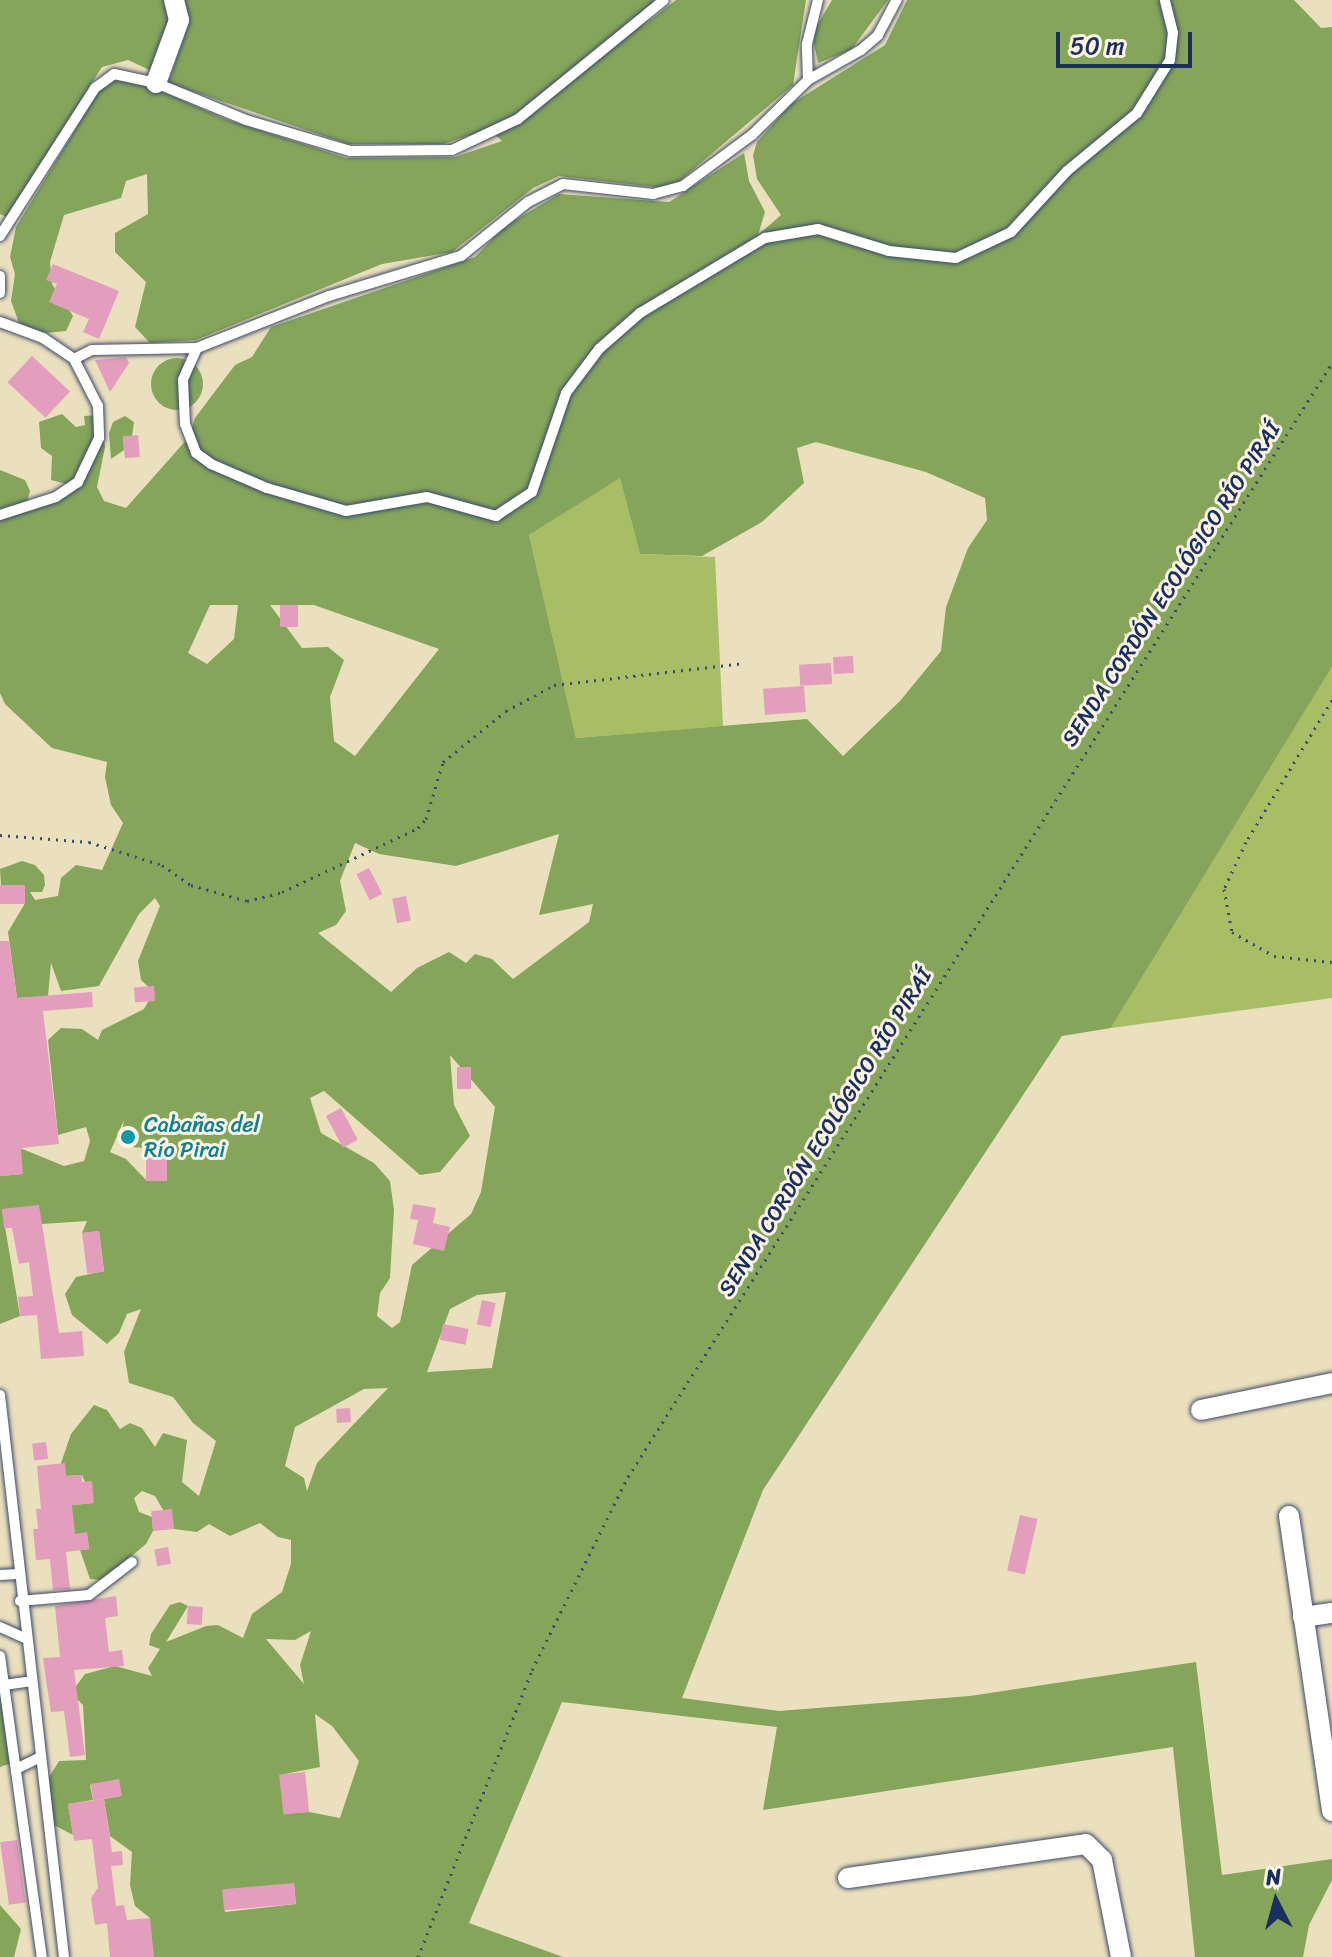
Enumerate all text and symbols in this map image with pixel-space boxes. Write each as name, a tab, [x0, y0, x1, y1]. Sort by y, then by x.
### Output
scale bar	[1060, 16, 1196, 66]
text: 50 m	[1070, 25, 1125, 67]
street label: SENDA CORDÓN ECOLÓGICO RÍO PIRAÍ	[1055, 416, 1287, 752]
street label: SENDA CORDÓN ECOLÓGICO RÍO PIRAÍ	[712, 962, 938, 1302]
place label: Cabañas del Río Pirai	[144, 1111, 260, 1162]
marker: Cabañas del Río Pirai	[119, 1128, 137, 1146]
text: N	[1264, 1856, 1283, 1897]
north arrow	[1236, 1861, 1316, 1941]

